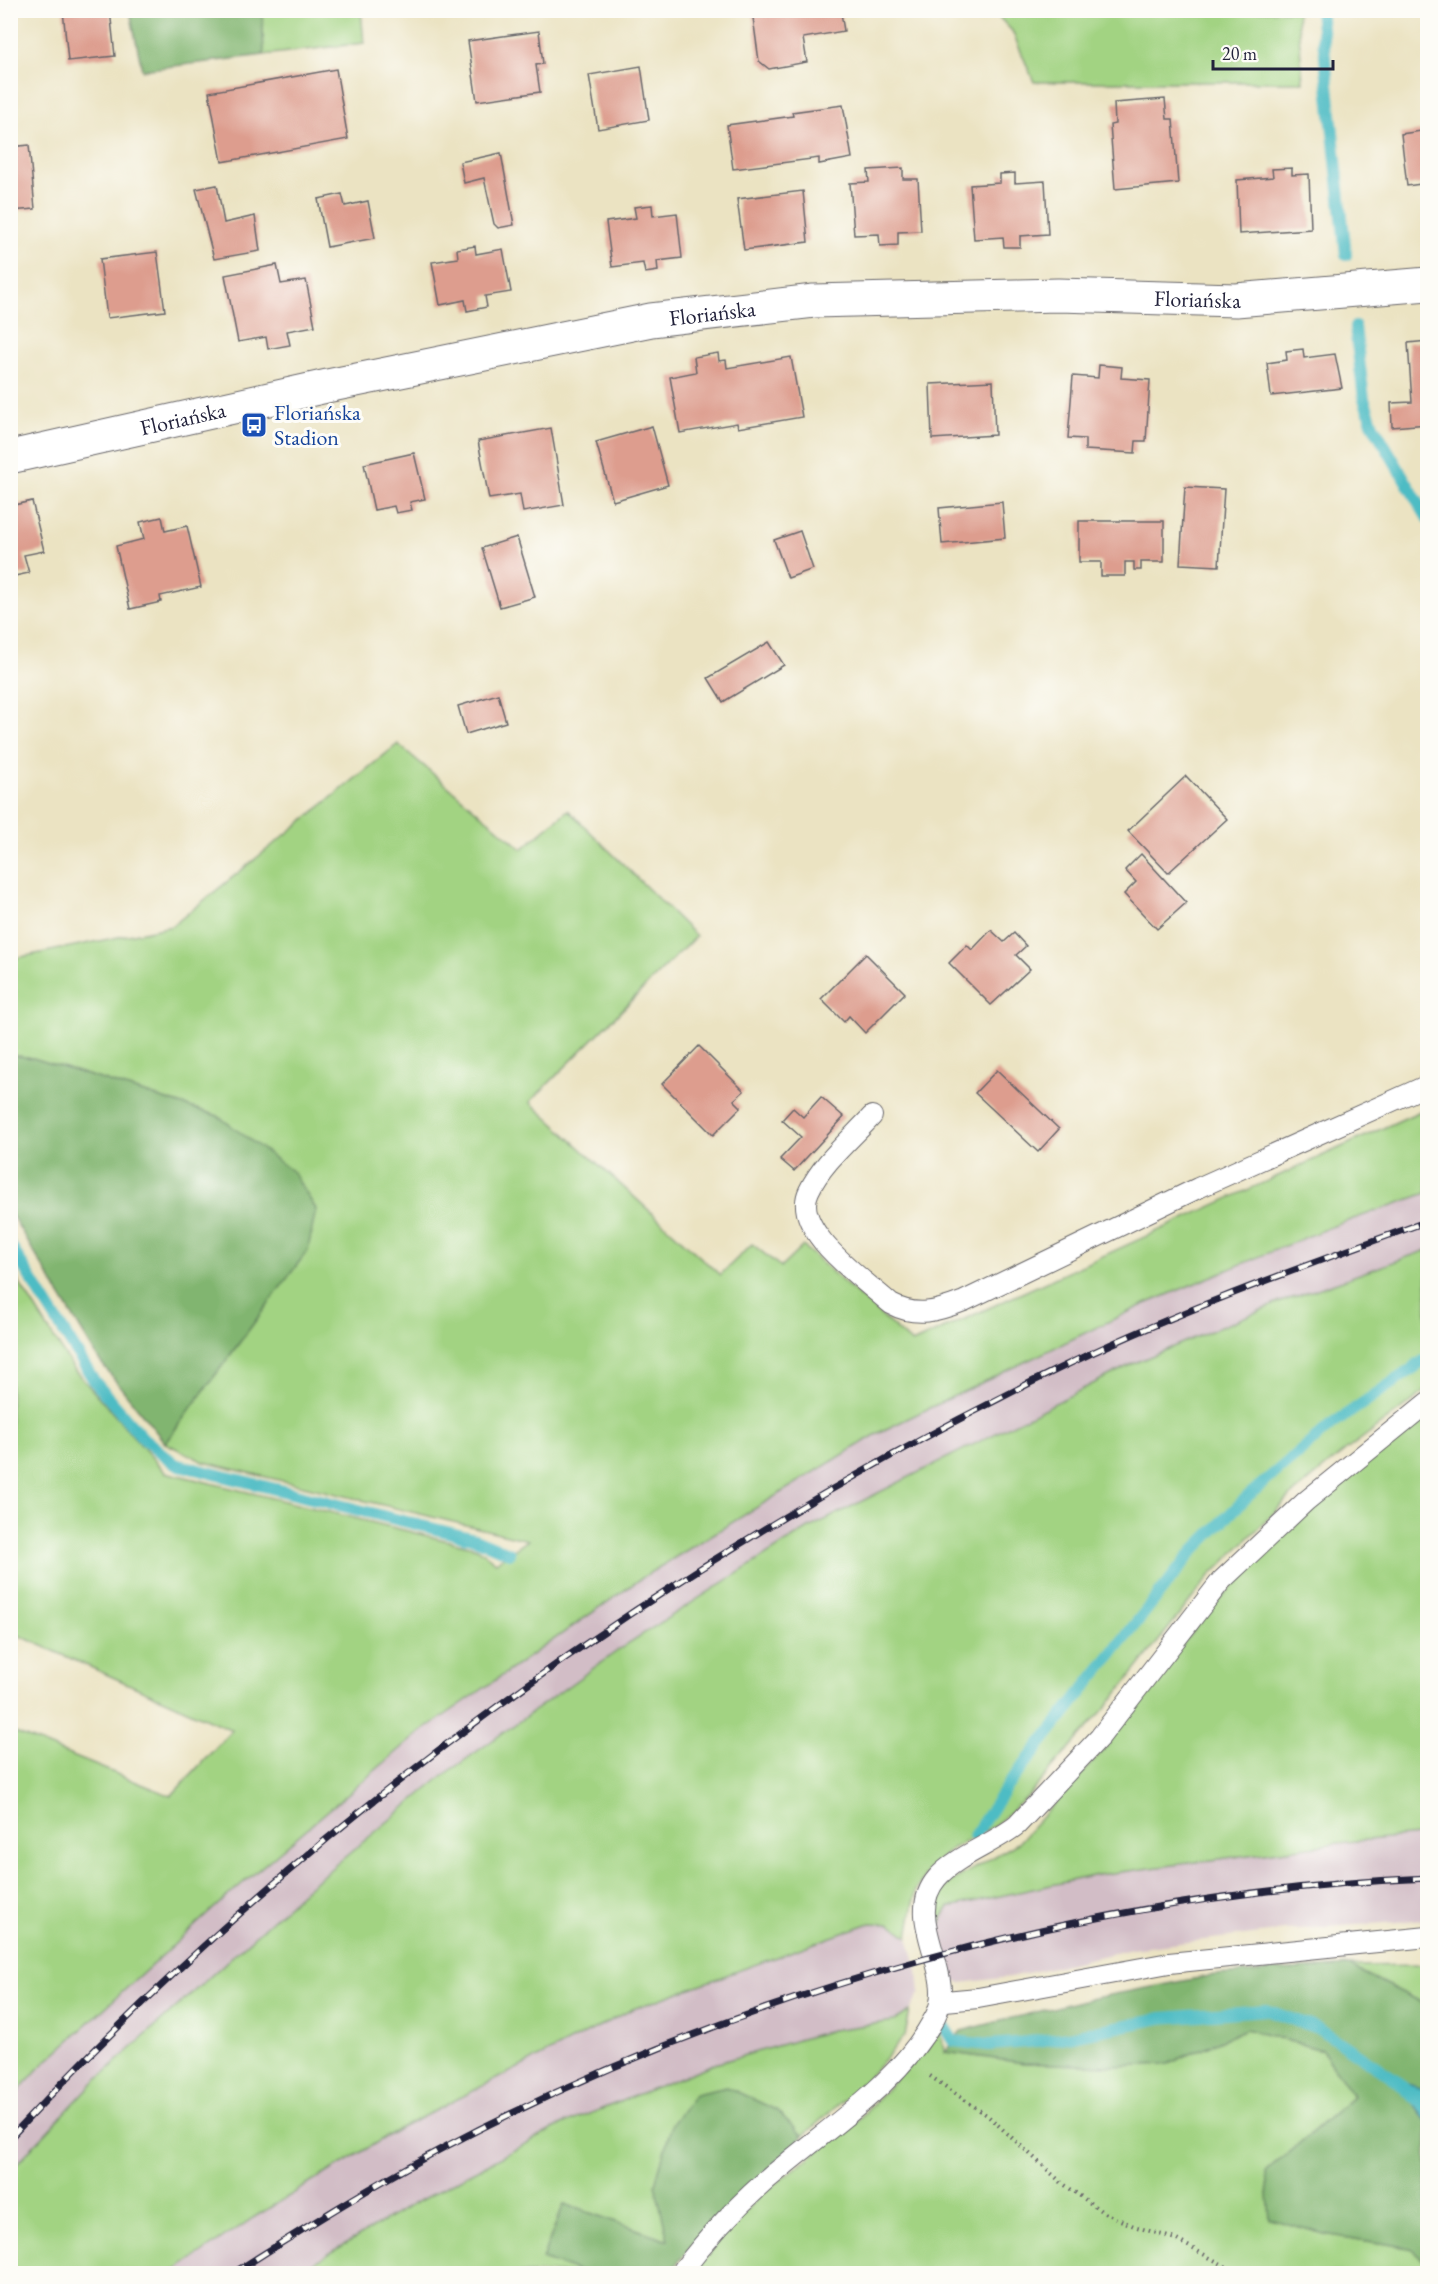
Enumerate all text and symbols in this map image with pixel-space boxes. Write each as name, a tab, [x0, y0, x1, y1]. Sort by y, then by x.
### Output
scale bar	[1213, 33, 1333, 71]
text: 20 m	[1222, 42, 1257, 65]
street label: Floriańska	[1153, 284, 1242, 315]
street label: Floriańska	[667, 294, 757, 333]
street label: Floriańska	[137, 395, 229, 442]
place label: Floriańska Stadion	[274, 398, 361, 452]
bus stop icon: Floriańska Stadion	[239, 410, 269, 440]

